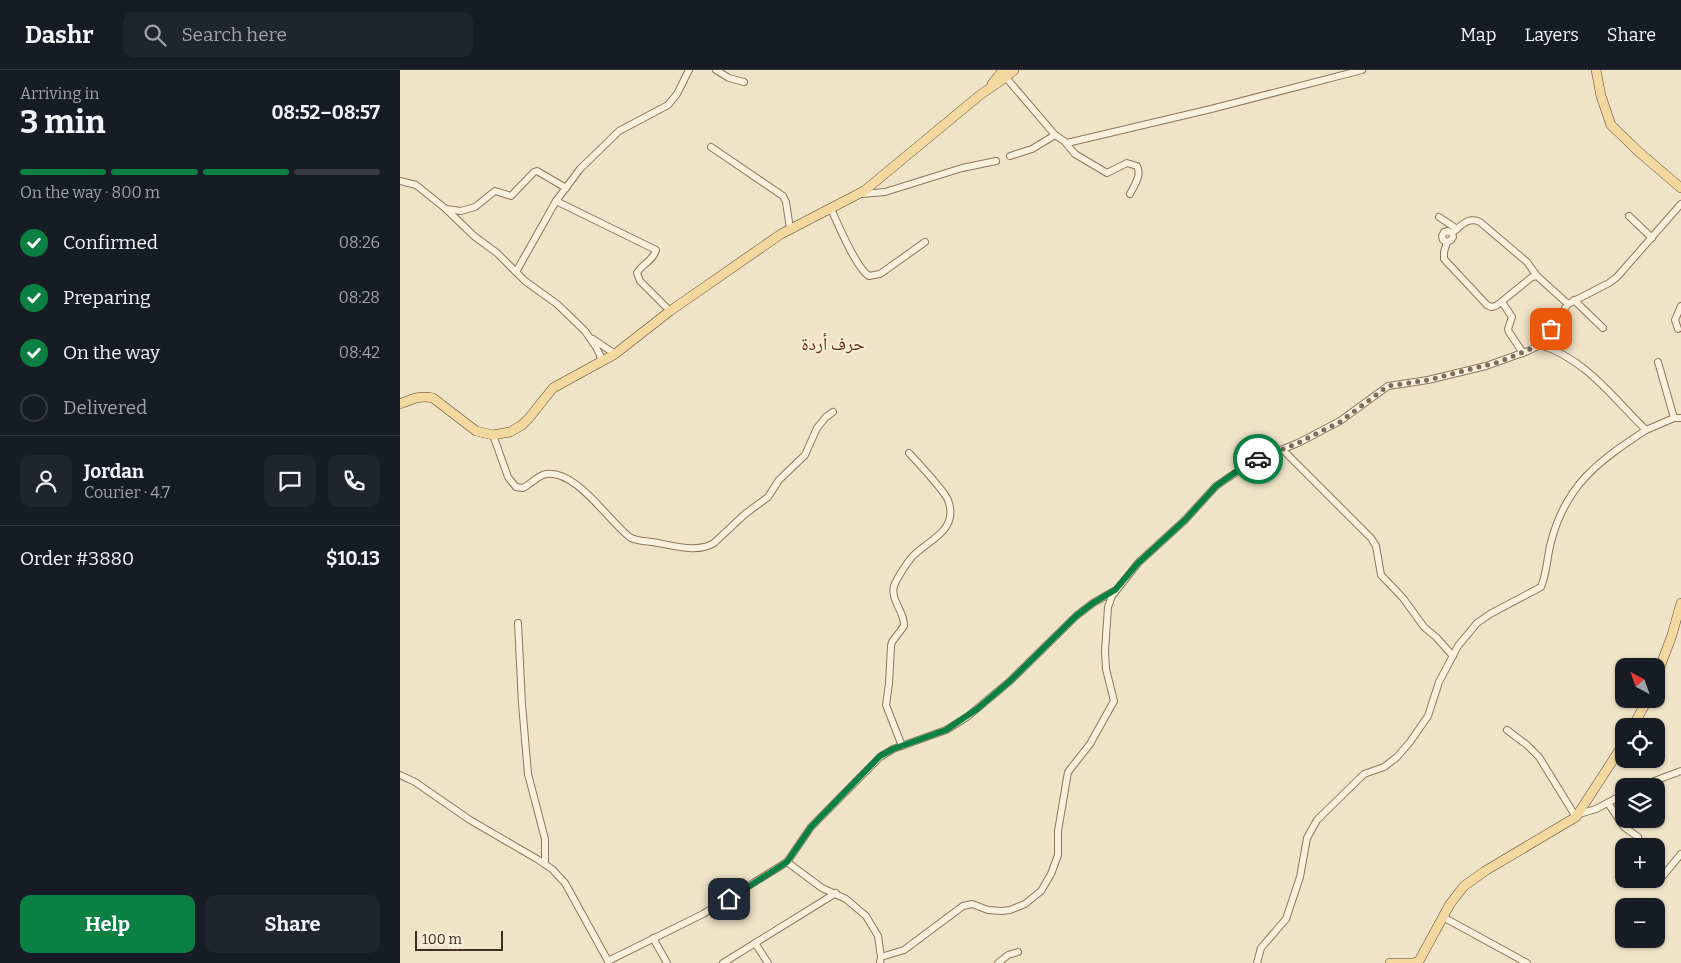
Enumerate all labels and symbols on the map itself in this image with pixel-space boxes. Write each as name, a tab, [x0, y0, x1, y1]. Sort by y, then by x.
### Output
pin	[1530, 308, 1572, 350]
district label: حرف أردة	[801, 333, 865, 355]
courier	[1233, 434, 1283, 484]
north arrow	[1615, 658, 1665, 708]
pin	[708, 878, 750, 920]
scale bar	[415, 928, 502, 951]

